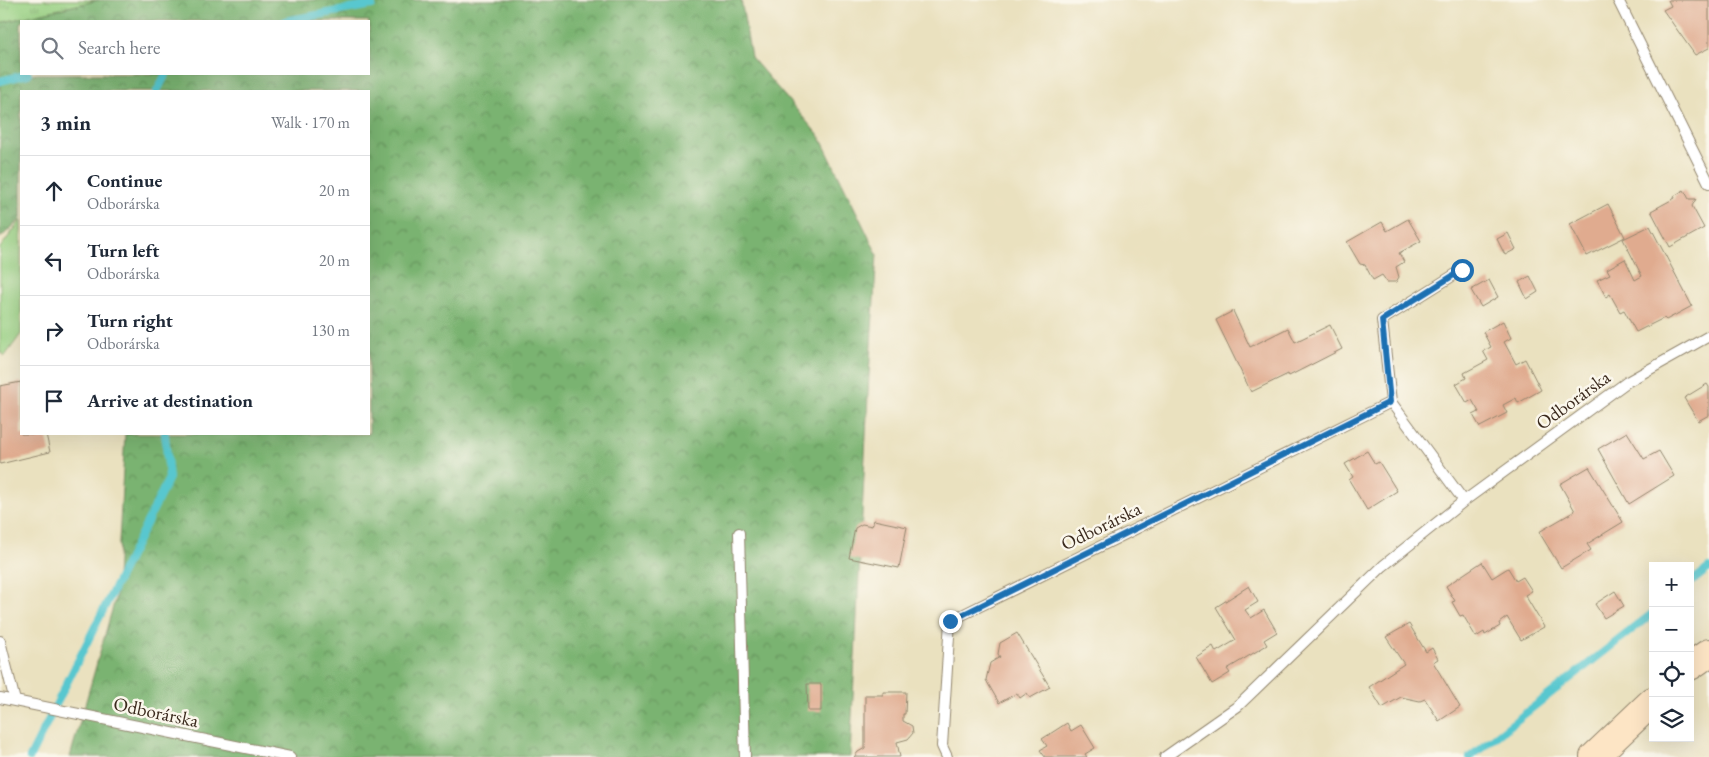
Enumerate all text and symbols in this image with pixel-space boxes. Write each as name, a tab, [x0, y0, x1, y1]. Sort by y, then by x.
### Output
search box	[20, 20, 370, 75]
icon: search	[38, 34, 66, 62]
text: Search here	[78, 35, 160, 60]
text: 3 min	[40, 109, 91, 136]
text: Walk · 170 m	[271, 112, 350, 133]
text: Continue	[87, 168, 162, 193]
icon: ahead	[40, 177, 68, 205]
text: 20 m	[319, 180, 350, 201]
text: Odborárska	[87, 193, 160, 214]
text: Turn left	[87, 238, 159, 263]
icon: left	[40, 247, 68, 275]
text: 20 m	[319, 250, 350, 271]
route start	[1451, 259, 1474, 282]
text: Odborárska	[87, 263, 160, 284]
text: Turn right	[87, 308, 173, 333]
icon: right	[40, 317, 68, 345]
text: 130 m	[311, 320, 350, 341]
text: Odborárska	[87, 333, 160, 354]
street label: Odborárska	[1531, 364, 1616, 435]
icon: arrive	[40, 387, 68, 415]
text: Arrive at destination	[87, 388, 253, 413]
street label: Odborárska	[1057, 496, 1146, 556]
map controls	[1649, 562, 1694, 742]
button: +	[1649, 562, 1694, 607]
button: −	[1649, 607, 1694, 652]
route end	[939, 610, 962, 633]
button: locate	[1649, 652, 1694, 697]
street label: Odborárska	[111, 691, 201, 733]
button: layers	[1649, 697, 1694, 742]

